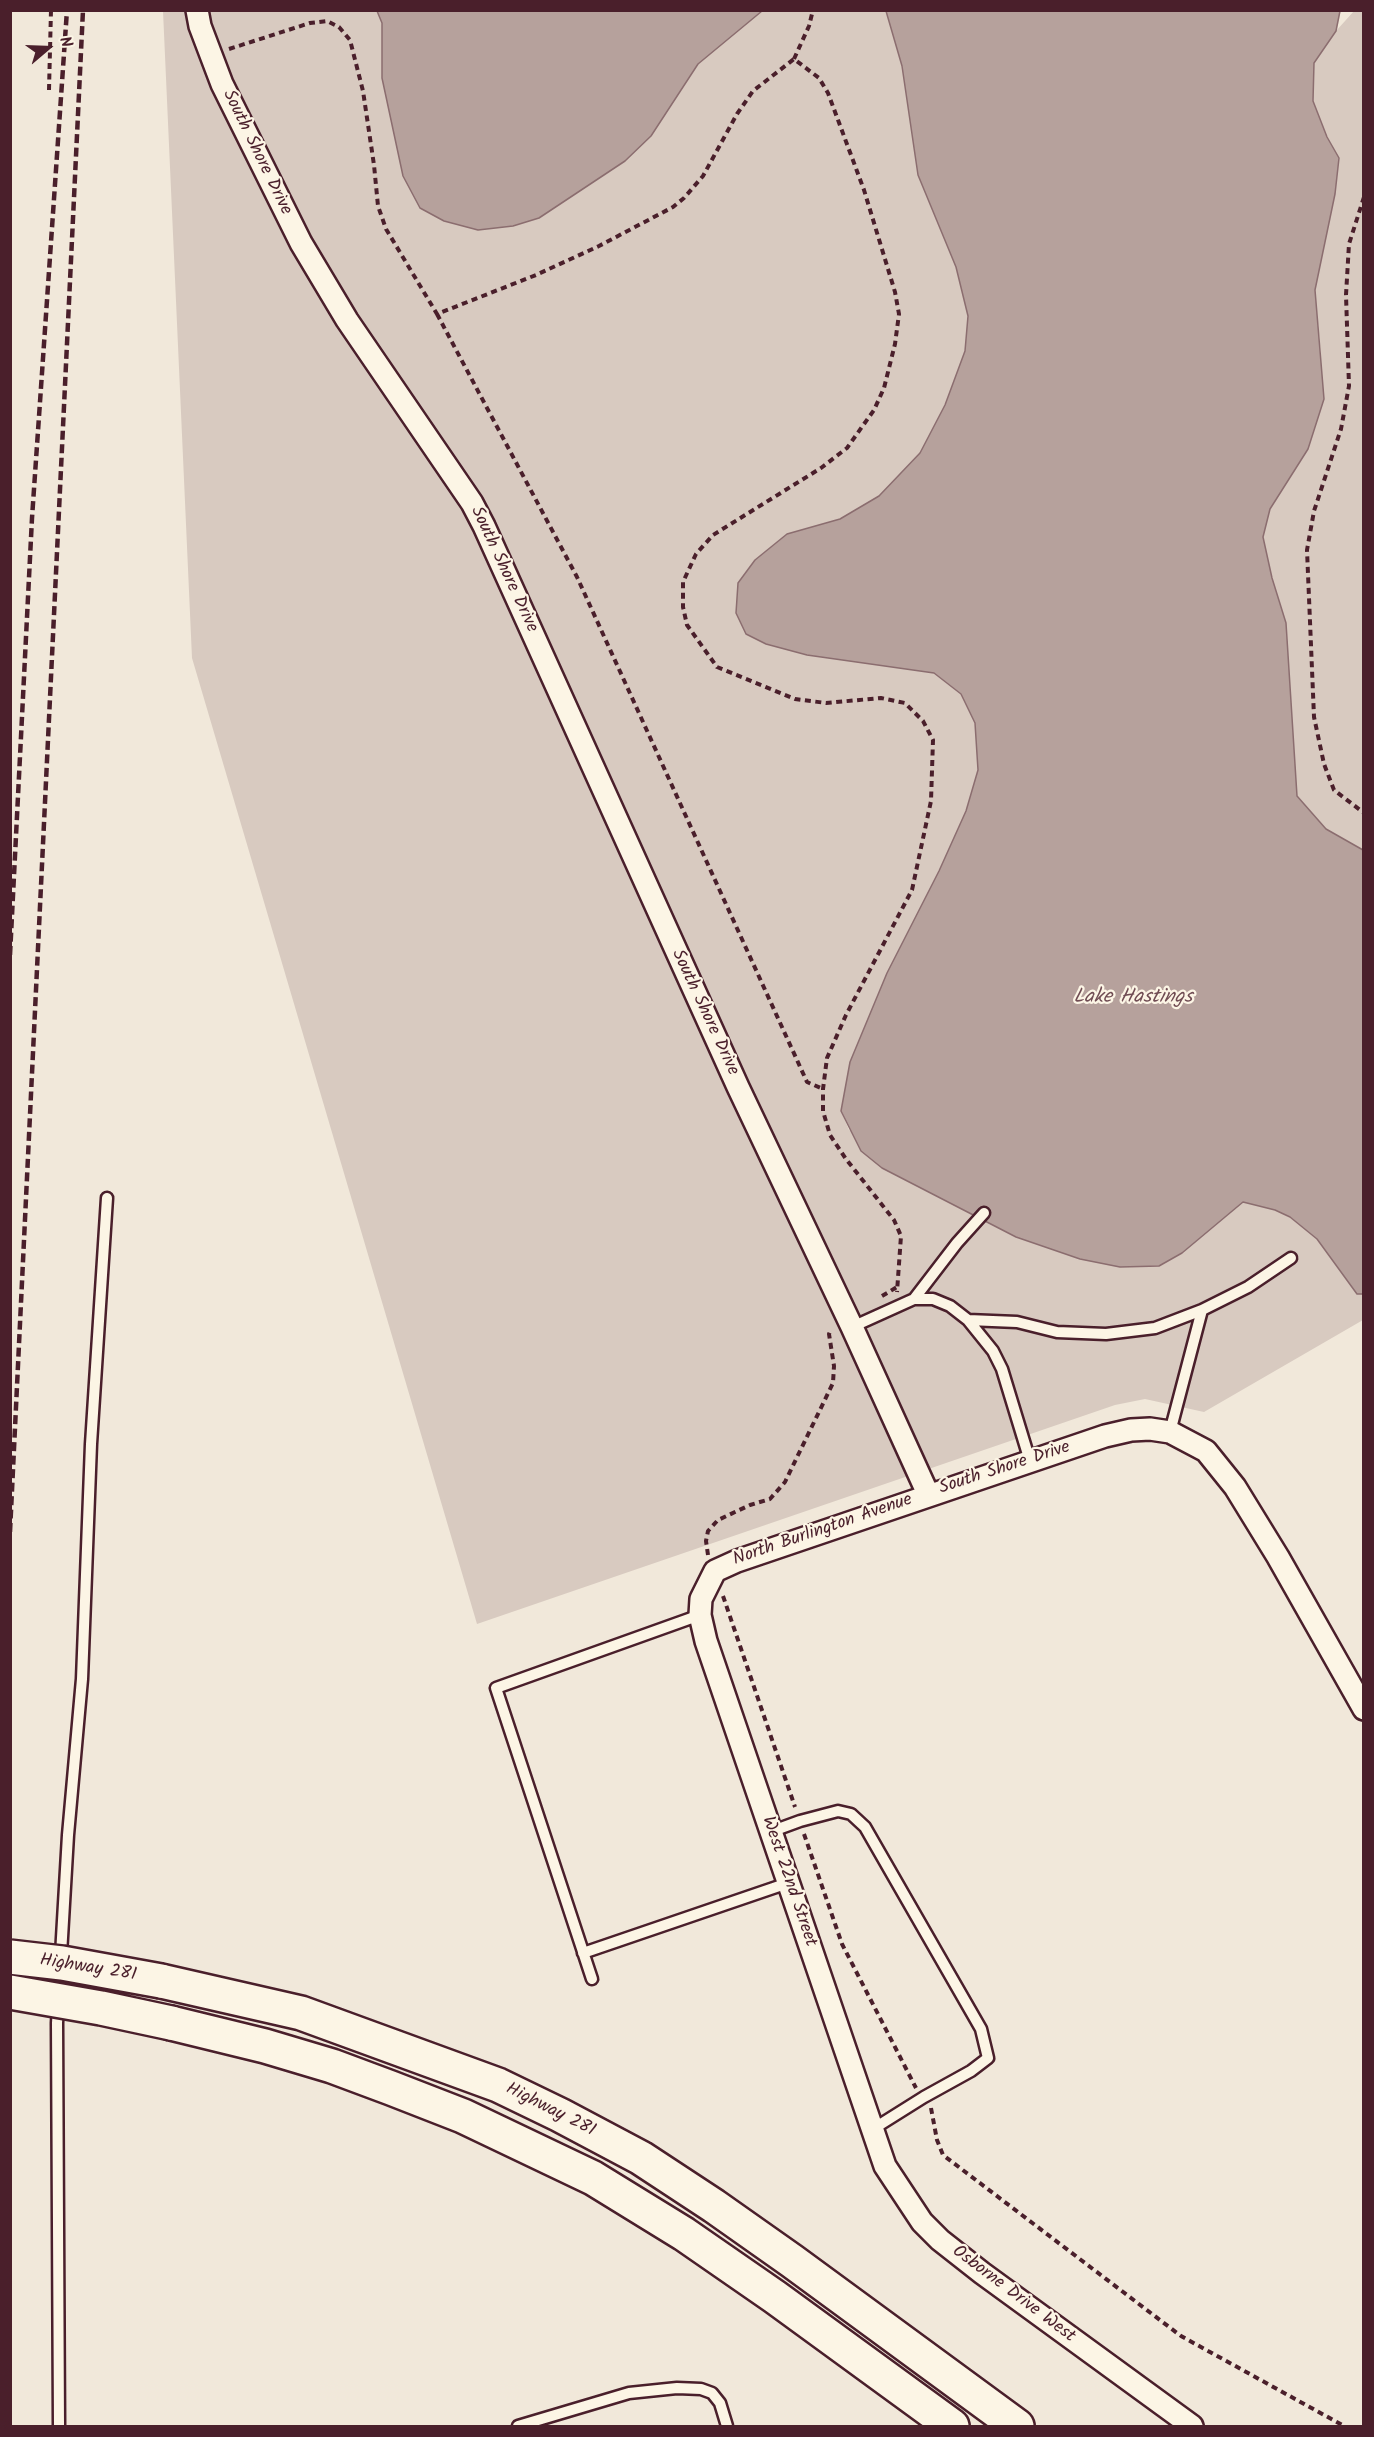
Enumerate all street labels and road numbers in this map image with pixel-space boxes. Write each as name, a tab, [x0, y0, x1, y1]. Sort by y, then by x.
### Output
street label: South Shore Drive	[216, 87, 296, 219]
street label: South Shore Drive	[464, 504, 542, 636]
street label: South Shore Drive	[665, 947, 743, 1079]
street label: South Shore Drive	[937, 1438, 1073, 1500]
street label: North Burlington Avenue	[731, 1490, 915, 1572]
street label: West 22nd Street	[756, 1814, 820, 1950]
street label: Highway 281	[38, 1951, 138, 1987]
street label: Highway 281	[502, 2079, 598, 2143]
street label: Osborne Drive West	[947, 2242, 1079, 2348]

